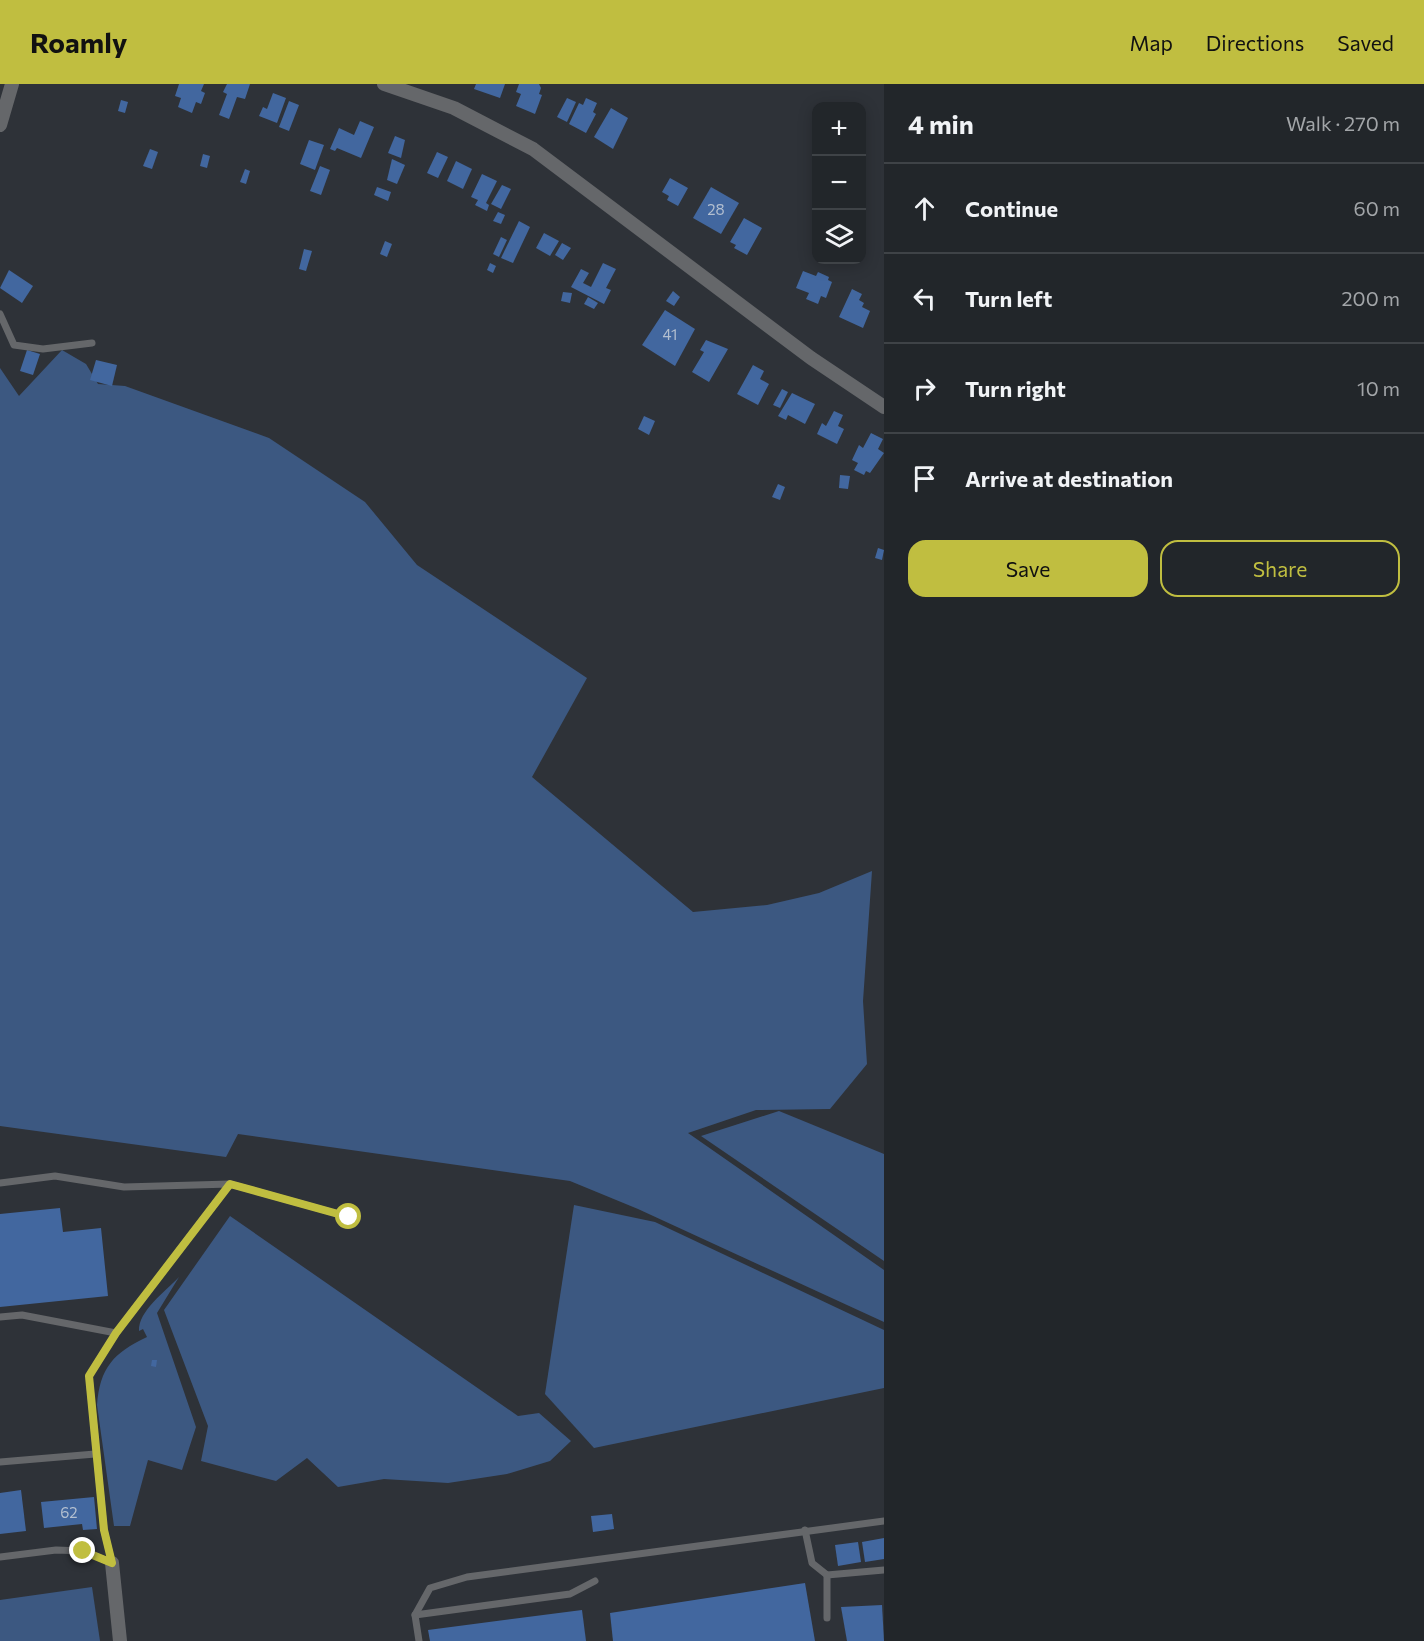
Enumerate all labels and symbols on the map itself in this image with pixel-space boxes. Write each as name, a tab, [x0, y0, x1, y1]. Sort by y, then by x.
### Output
house number: 28	[707, 200, 725, 218]
house number: 41	[663, 325, 677, 343]
route start	[335, 1203, 361, 1229]
house number: 62	[60, 1503, 78, 1521]
route end	[69, 1537, 95, 1563]

